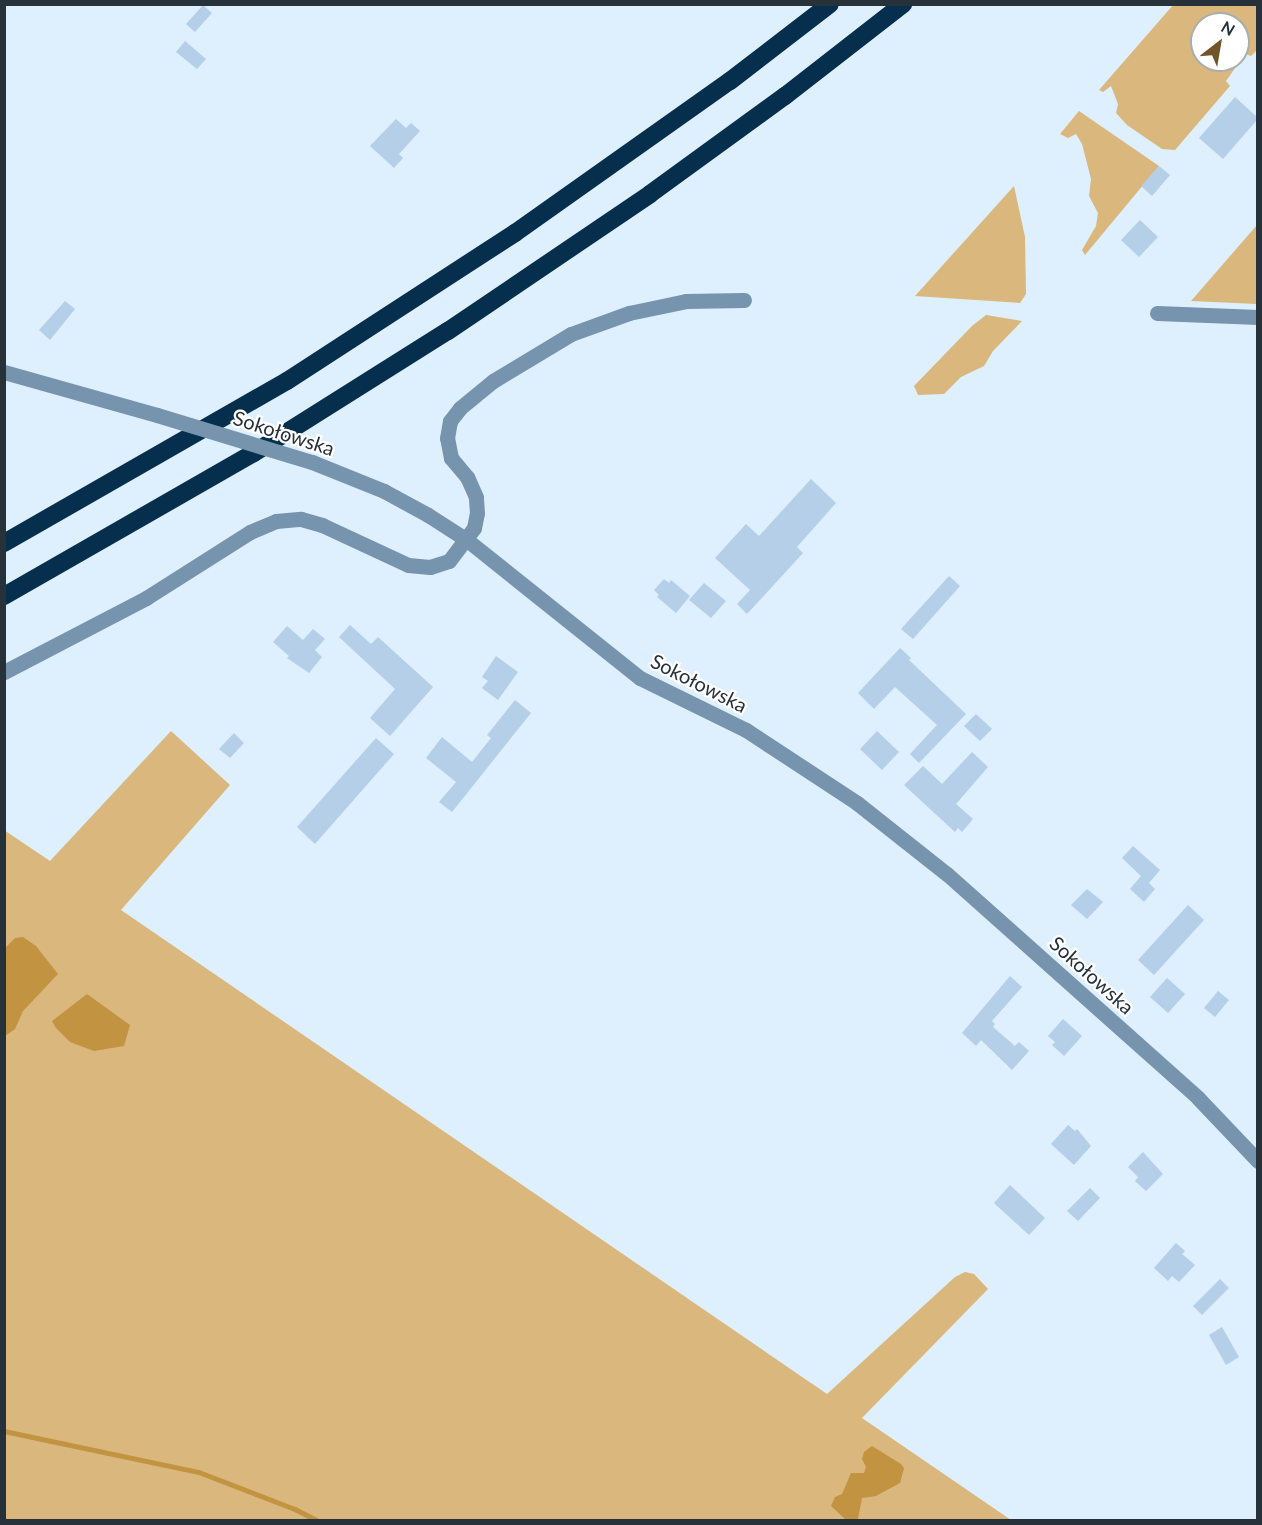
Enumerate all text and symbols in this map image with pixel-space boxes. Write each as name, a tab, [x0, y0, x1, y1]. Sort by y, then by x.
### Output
north arrow	[1190, 12, 1250, 72]
text: N	[1218, 17, 1239, 39]
street label: Sokołowska	[230, 405, 338, 461]
street label: Sokołowska	[647, 649, 751, 717]
street label: Sokołowska	[1045, 931, 1139, 1019]

